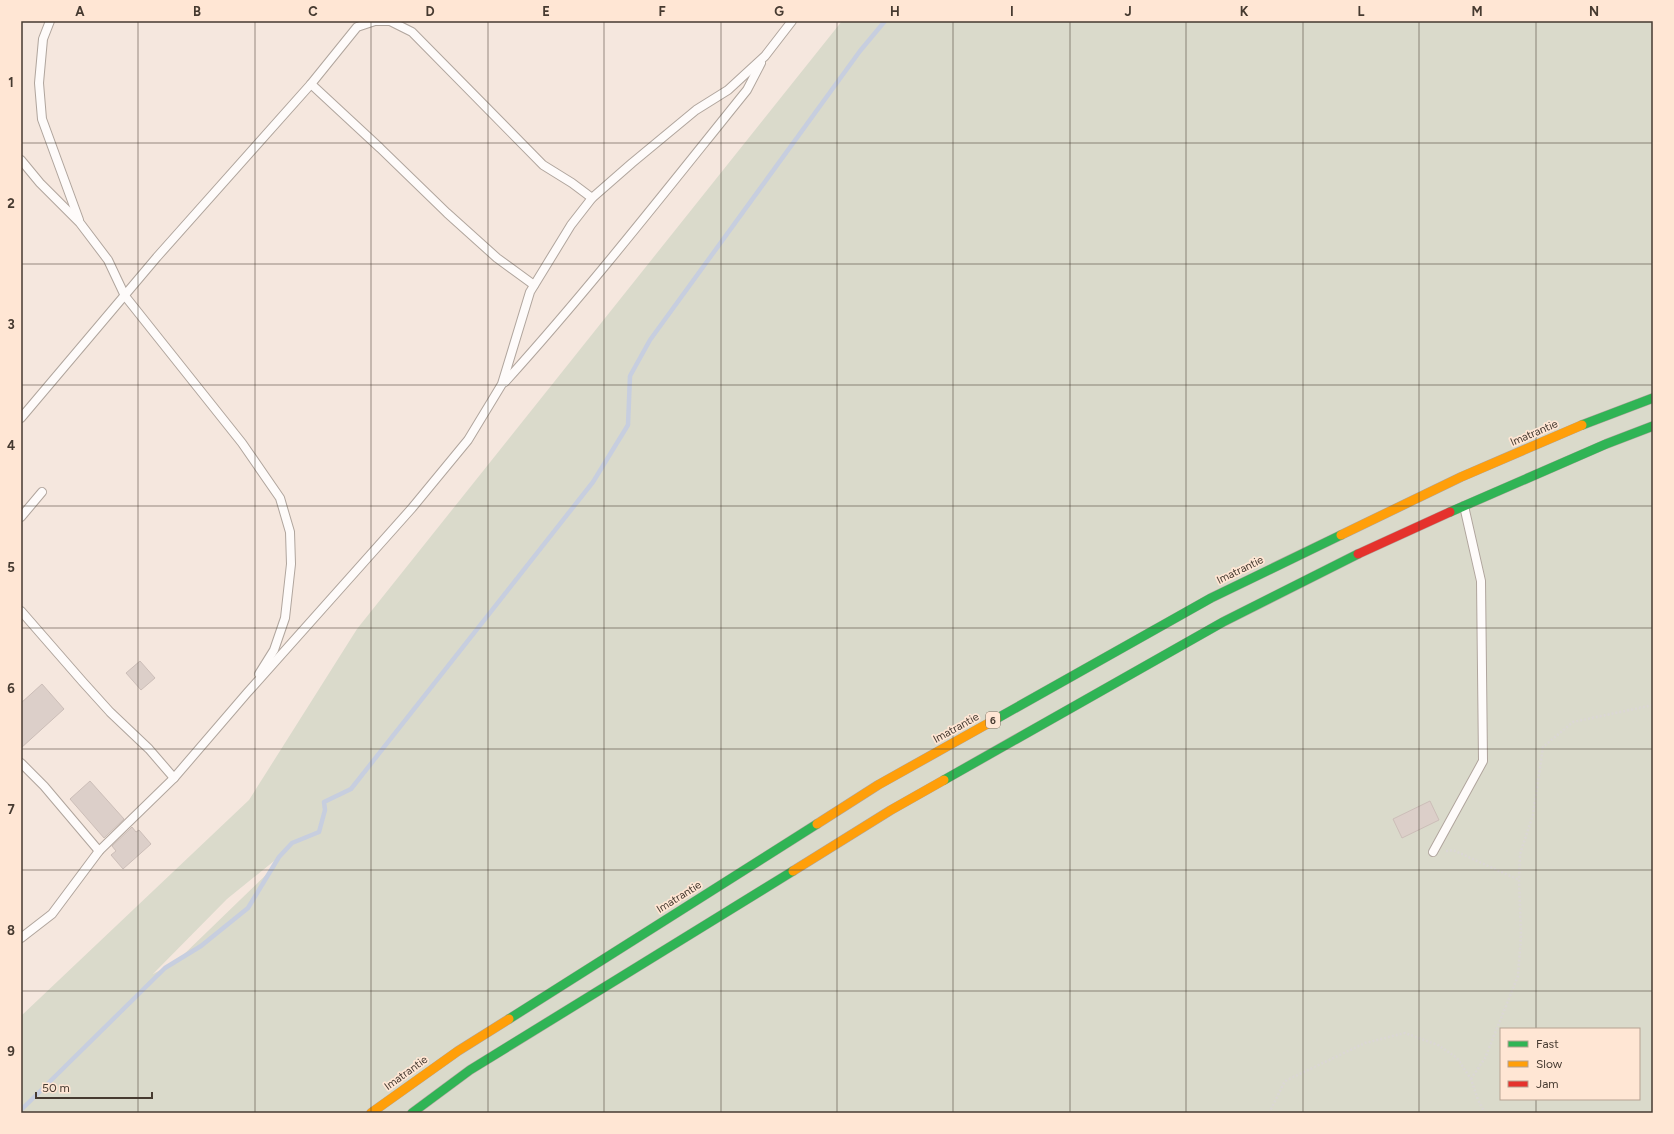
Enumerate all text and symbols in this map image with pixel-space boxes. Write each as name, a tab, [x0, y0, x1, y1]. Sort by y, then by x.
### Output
text: A	[75, 4, 85, 19]
text: B	[193, 4, 201, 19]
text: C	[308, 4, 318, 19]
text: D	[425, 4, 435, 19]
text: E	[542, 4, 550, 19]
text: F	[658, 4, 666, 19]
text: G	[774, 4, 784, 19]
text: H	[890, 4, 900, 19]
text: I	[1010, 4, 1014, 19]
text: J	[1124, 4, 1132, 19]
text: K	[1240, 4, 1249, 19]
text: L	[1358, 4, 1365, 19]
text: M	[1471, 4, 1483, 19]
text: N	[1589, 4, 1599, 19]
text: 1	[8, 75, 14, 90]
text: 2	[7, 196, 15, 211]
text: 3	[7, 317, 15, 332]
street label: Imatrantie	[1508, 417, 1560, 449]
text: 4	[7, 438, 15, 453]
street label: Imatrantie	[1215, 553, 1265, 587]
text: 5	[7, 560, 15, 575]
text: 6	[7, 681, 15, 696]
street label: Imatrantie	[931, 710, 981, 746]
road number: 6	[986, 712, 1000, 728]
text: 7	[7, 802, 15, 817]
street label: Imatrantie	[654, 878, 704, 916]
text: 8	[7, 923, 15, 938]
legend	[1500, 1028, 1640, 1100]
text: Fast	[1536, 1037, 1559, 1051]
text: 9	[7, 1044, 15, 1059]
street label: Imatrantie	[382, 1053, 430, 1093]
text: Slow	[1536, 1057, 1563, 1071]
scale bar	[36, 1074, 152, 1100]
text: Jam	[1536, 1077, 1559, 1091]
text: 50 m	[42, 1081, 70, 1095]

